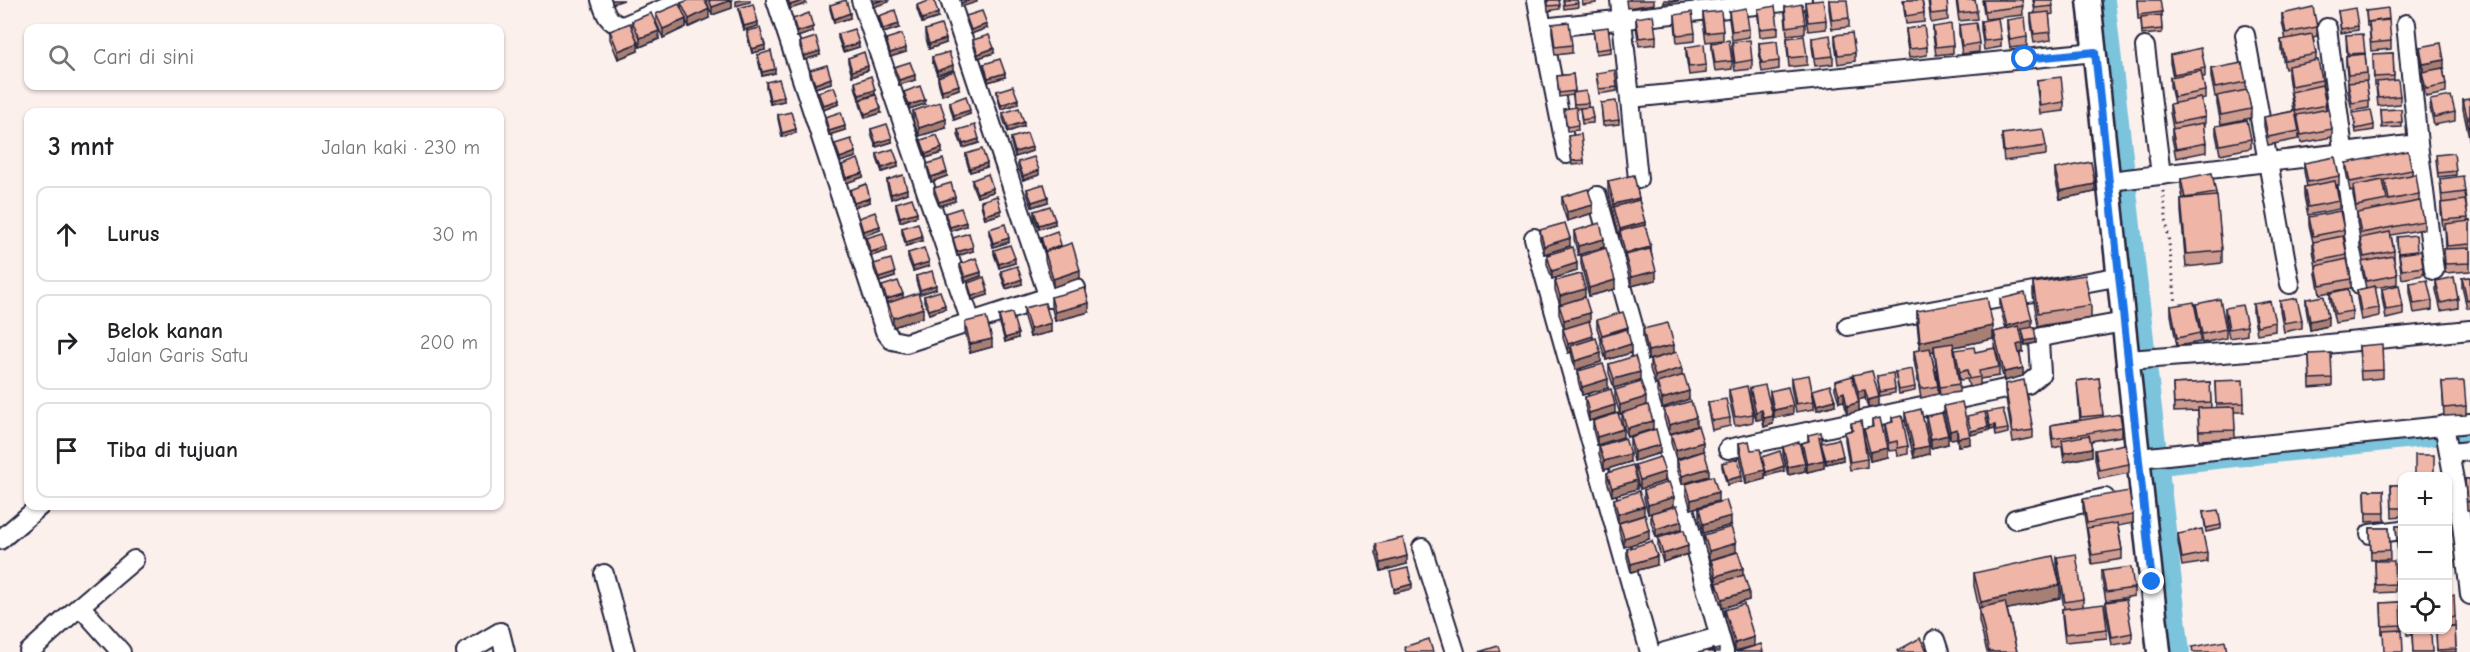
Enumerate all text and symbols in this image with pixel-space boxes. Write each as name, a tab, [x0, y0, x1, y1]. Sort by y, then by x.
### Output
search box	[24, 24, 504, 90]
icon: search	[45, 41, 78, 74]
text: Cari di sini	[93, 44, 194, 70]
route start	[2011, 45, 2037, 71]
text: 3 mnt	[48, 132, 113, 162]
text: Jalan kaki · 230 m	[321, 136, 480, 159]
icon: ahead	[50, 218, 83, 251]
text: Lurus	[107, 221, 159, 247]
text: 30 m	[432, 223, 478, 246]
text: Belok kanan	[107, 318, 223, 344]
icon: right	[50, 326, 83, 359]
text: 200 m	[420, 331, 478, 354]
text: Jalan Garis Satu	[107, 344, 248, 367]
icon: arrive	[50, 434, 83, 467]
text: Tiba di tujuan	[107, 437, 238, 463]
map controls	[2398, 472, 2452, 634]
button: +	[2398, 472, 2452, 526]
button: −	[2398, 526, 2452, 580]
route end	[2138, 568, 2164, 594]
button: locate	[2398, 580, 2452, 634]

